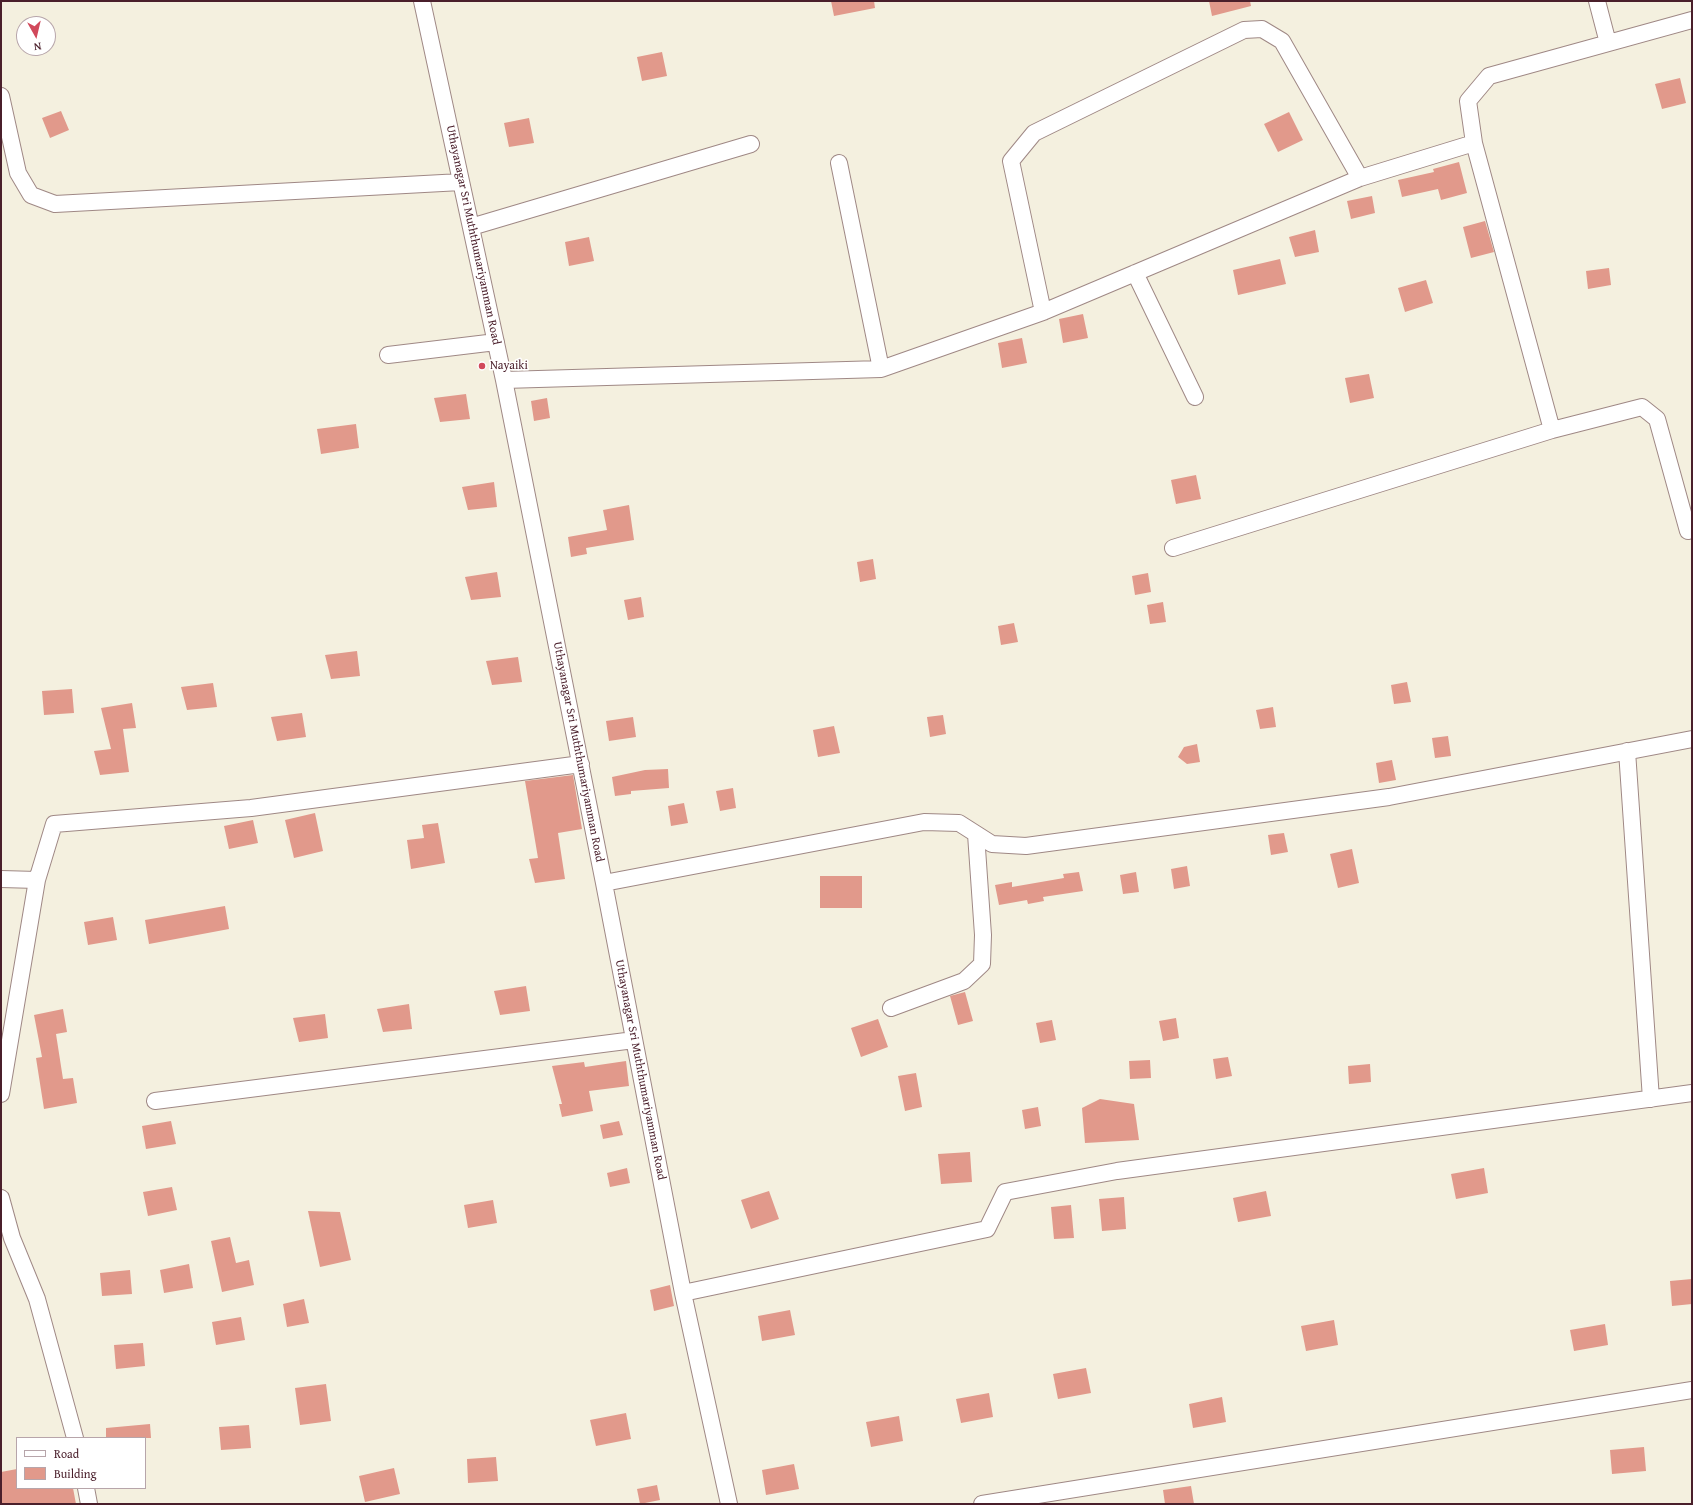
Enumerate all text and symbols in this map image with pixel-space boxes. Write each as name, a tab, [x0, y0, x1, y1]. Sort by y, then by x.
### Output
north arrow	[16, 16, 56, 56]
text: N	[33, 38, 42, 55]
street label: Uthayanagar Sri Muththumariyamman Road	[443, 124, 503, 346]
place label: Nayaiki	[490, 359, 528, 373]
marker: Nayaiki	[477, 361, 487, 371]
street label: Uthayanagar Sri Muththumariyamman Road	[550, 641, 606, 863]
street label: Uthayanagar Sri Muththumariyamman Road	[612, 959, 668, 1181]
legend	[16, 1437, 146, 1489]
text: Road	[54, 1445, 79, 1462]
text: Building	[54, 1465, 97, 1482]

